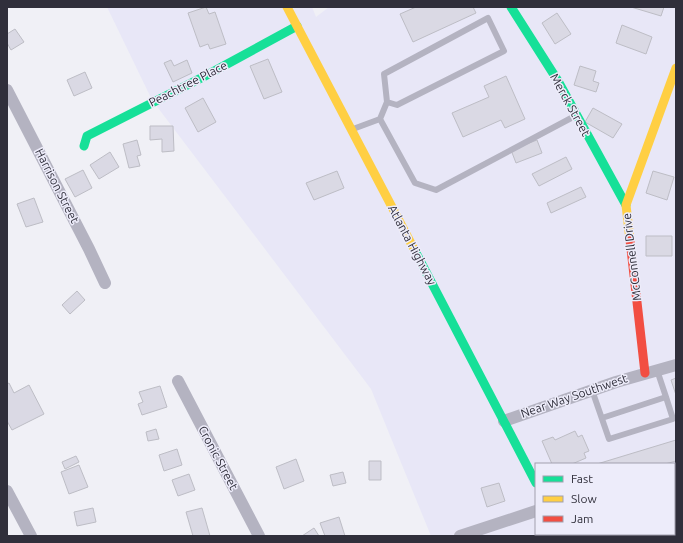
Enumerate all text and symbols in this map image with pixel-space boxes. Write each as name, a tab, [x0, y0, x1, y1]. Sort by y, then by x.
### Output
street label: Peachtree Place	[146, 58, 229, 109]
street label: Merck Street	[548, 71, 593, 139]
street label: Harrison Street	[33, 146, 82, 225]
street label: Atlanta Highway	[386, 203, 439, 287]
street label: McConnell Drive	[620, 213, 643, 302]
street label: Near Way Southwest	[519, 371, 629, 420]
street label: Cronic Street	[196, 424, 241, 492]
legend	[535, 463, 675, 535]
text: Fast	[571, 472, 593, 485]
text: Slow	[571, 492, 597, 505]
text: Jam	[571, 512, 593, 525]

